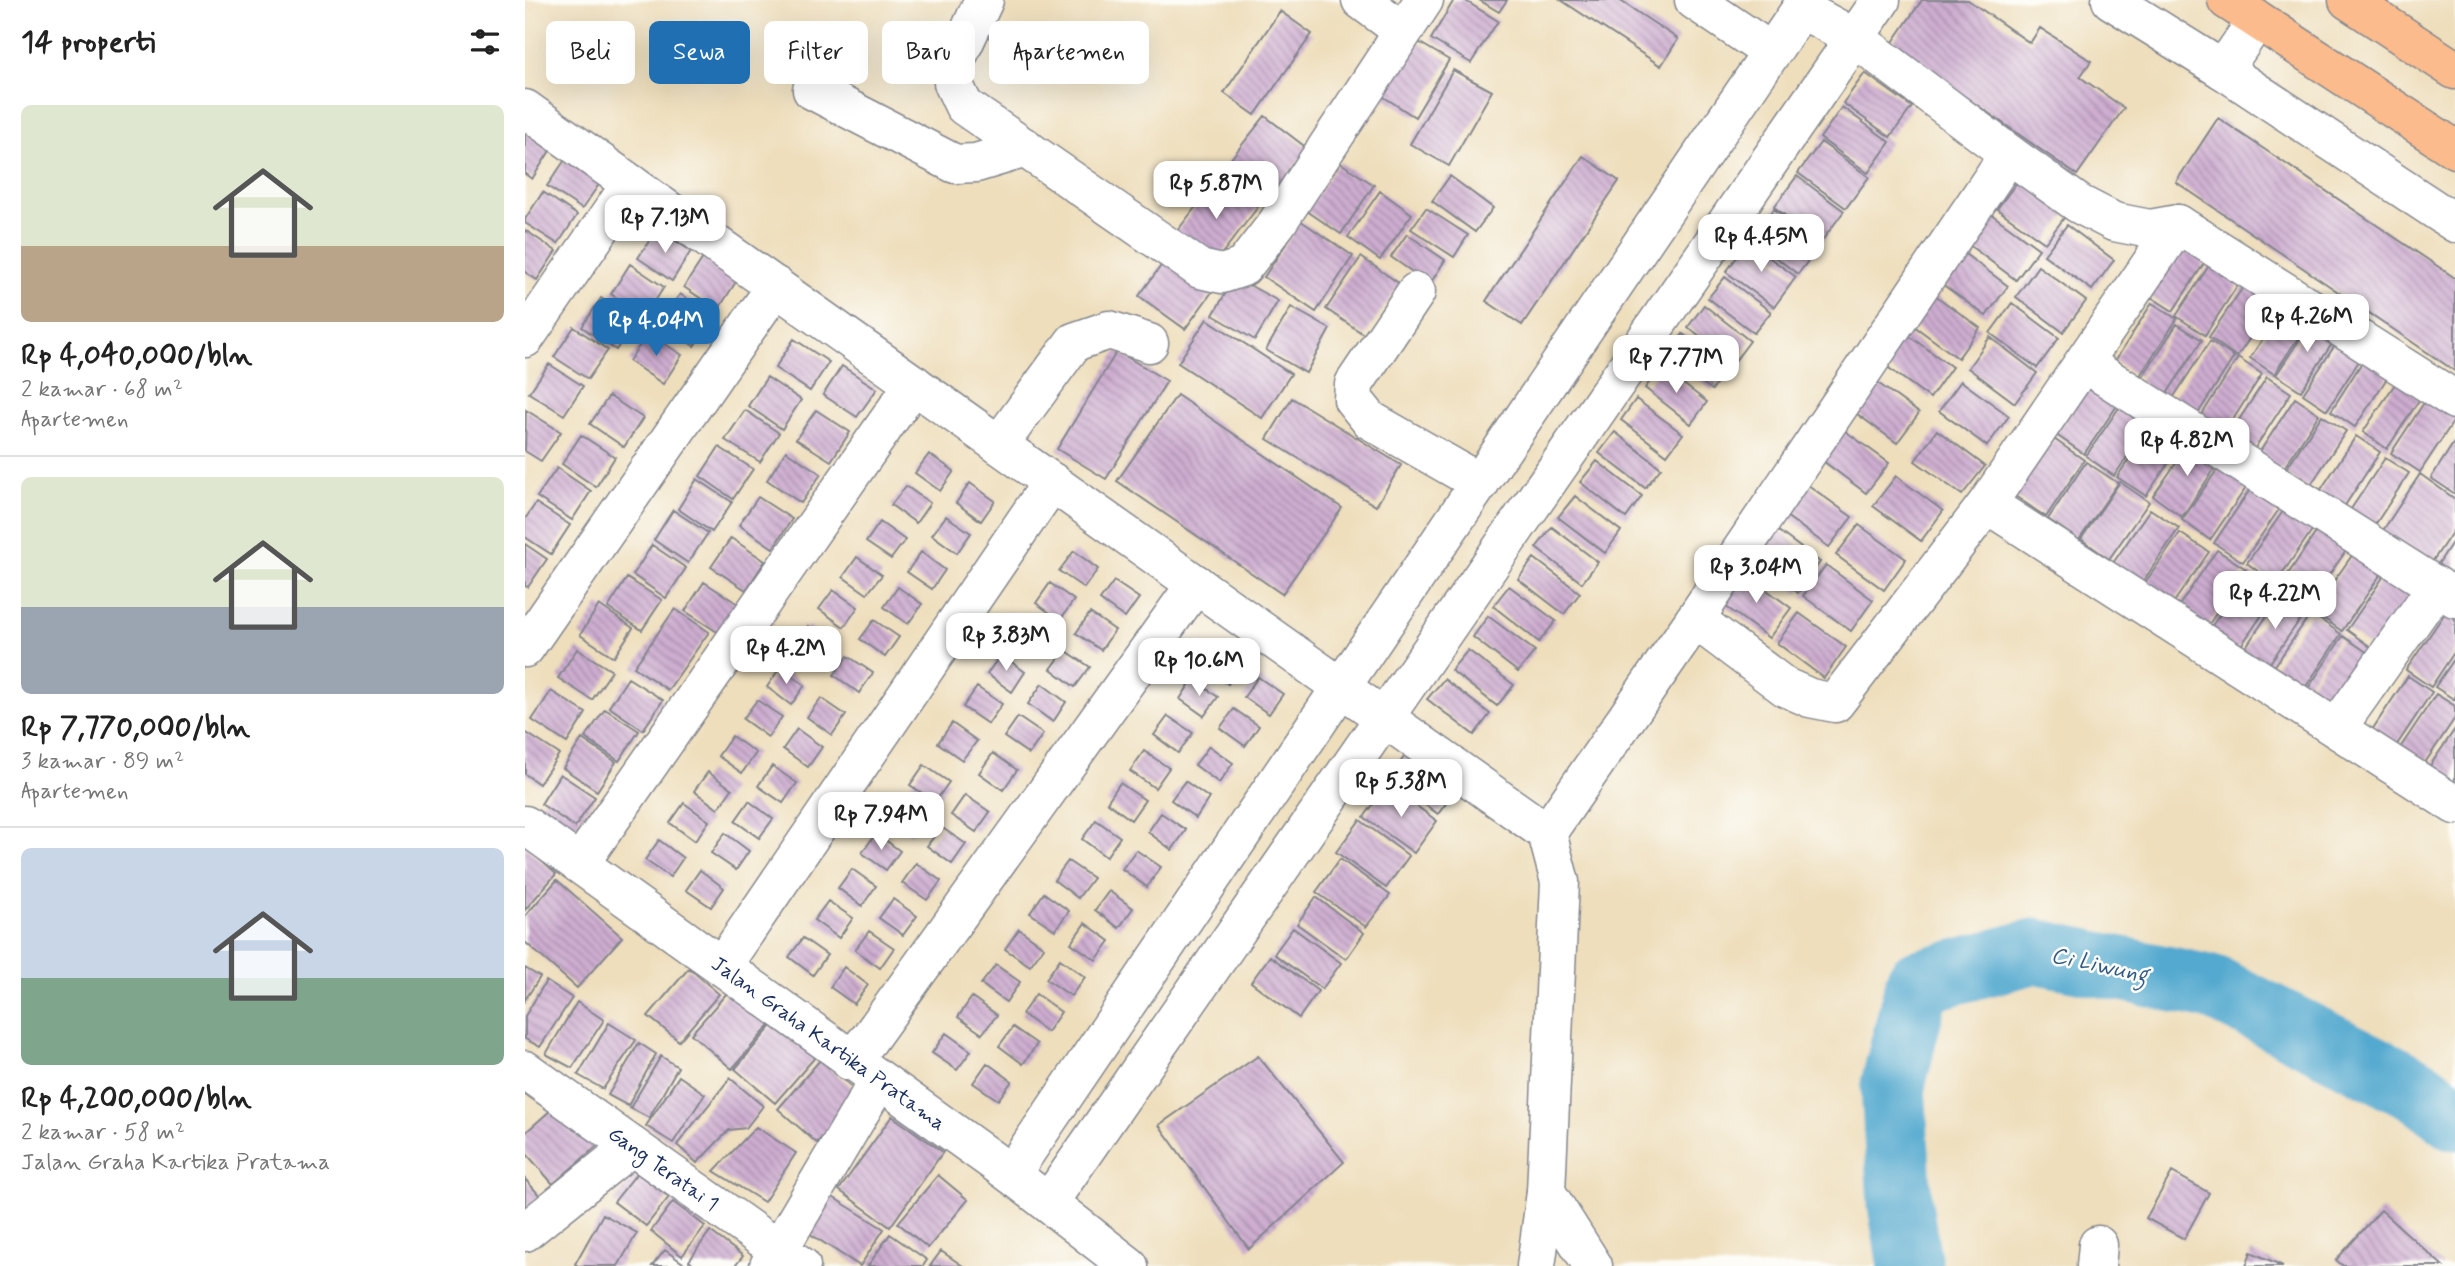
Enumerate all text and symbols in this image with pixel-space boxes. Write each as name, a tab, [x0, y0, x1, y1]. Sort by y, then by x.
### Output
chip: Beli	[546, 21, 635, 84]
chip: Sewa	[649, 21, 750, 84]
chip: Filter	[764, 21, 868, 84]
chip: Baru	[882, 21, 975, 84]
chip: Apartemen	[989, 21, 1149, 84]
text: 14 properti	[21, 23, 155, 62]
icon: filters	[466, 23, 504, 61]
icon: home	[200, 150, 326, 276]
pin: Rp 5.87M	[1144, 162, 1288, 221]
text: Rp 5.87M	[1170, 169, 1263, 199]
pin: Rp 7.13M	[593, 196, 737, 255]
text: Rp 7.13M	[621, 203, 709, 233]
pin: Rp 4.45M	[1689, 215, 1833, 274]
text: Rp 4.45M	[1714, 222, 1808, 252]
pin: Rp 4.26M	[2235, 294, 2379, 354]
pin: Rp 4.04M	[584, 298, 728, 358]
text: Rp 4.26M	[2261, 302, 2353, 332]
text: Rp 4.04M	[609, 306, 703, 336]
text: Rp 4,040,000/bln	[21, 336, 252, 375]
pin: Rp 7.77M	[1604, 336, 1748, 395]
text: Rp 7.77M	[1629, 343, 1723, 373]
text: 2 kamar · 68 m²	[21, 375, 183, 405]
text: Apartemen	[21, 405, 129, 435]
pin: Rp 4.82M	[2115, 419, 2259, 478]
text: Rp 4.82M	[2140, 426, 2234, 456]
icon: home	[200, 522, 326, 648]
pin: Rp 3.04M	[1684, 546, 1828, 605]
text: Rp 3.04M	[1710, 553, 1802, 583]
pin: Rp 4.22M	[2203, 572, 2347, 631]
text: Rp 4.22M	[2229, 579, 2321, 609]
pin: Rp 3.83M	[934, 614, 1078, 673]
text: Rp 3.83M	[962, 621, 1050, 651]
pin: Rp 4.2M	[721, 626, 851, 686]
text: Rp 4.2M	[746, 634, 826, 664]
pin: Rp 10.6M	[1127, 638, 1271, 698]
text: Rp 10.6M	[1154, 646, 1244, 676]
text: Rp 7,770,000/bln	[21, 708, 250, 747]
text: 3 kamar · 89 m²	[21, 747, 184, 777]
pin: Rp 5.38M	[1329, 760, 1473, 819]
text: Rp 5.38M	[1355, 767, 1447, 797]
text: Apartemen	[21, 777, 129, 807]
pin: Rp 7.94M	[809, 792, 953, 852]
text: Rp 7.94M	[834, 800, 928, 830]
icon: home	[200, 893, 326, 1019]
water label: Ci Liwung	[2048, 941, 2153, 993]
street label: Jalan Graha Kartika Pratama	[705, 950, 951, 1138]
text: Rp 4,200,000/bln	[21, 1079, 251, 1118]
text: 2 kamar · 58 m²	[21, 1118, 185, 1148]
street label: Gang Teratai 1	[602, 1120, 724, 1218]
text: Jalan Graha Kartika Pratama	[21, 1148, 330, 1178]

